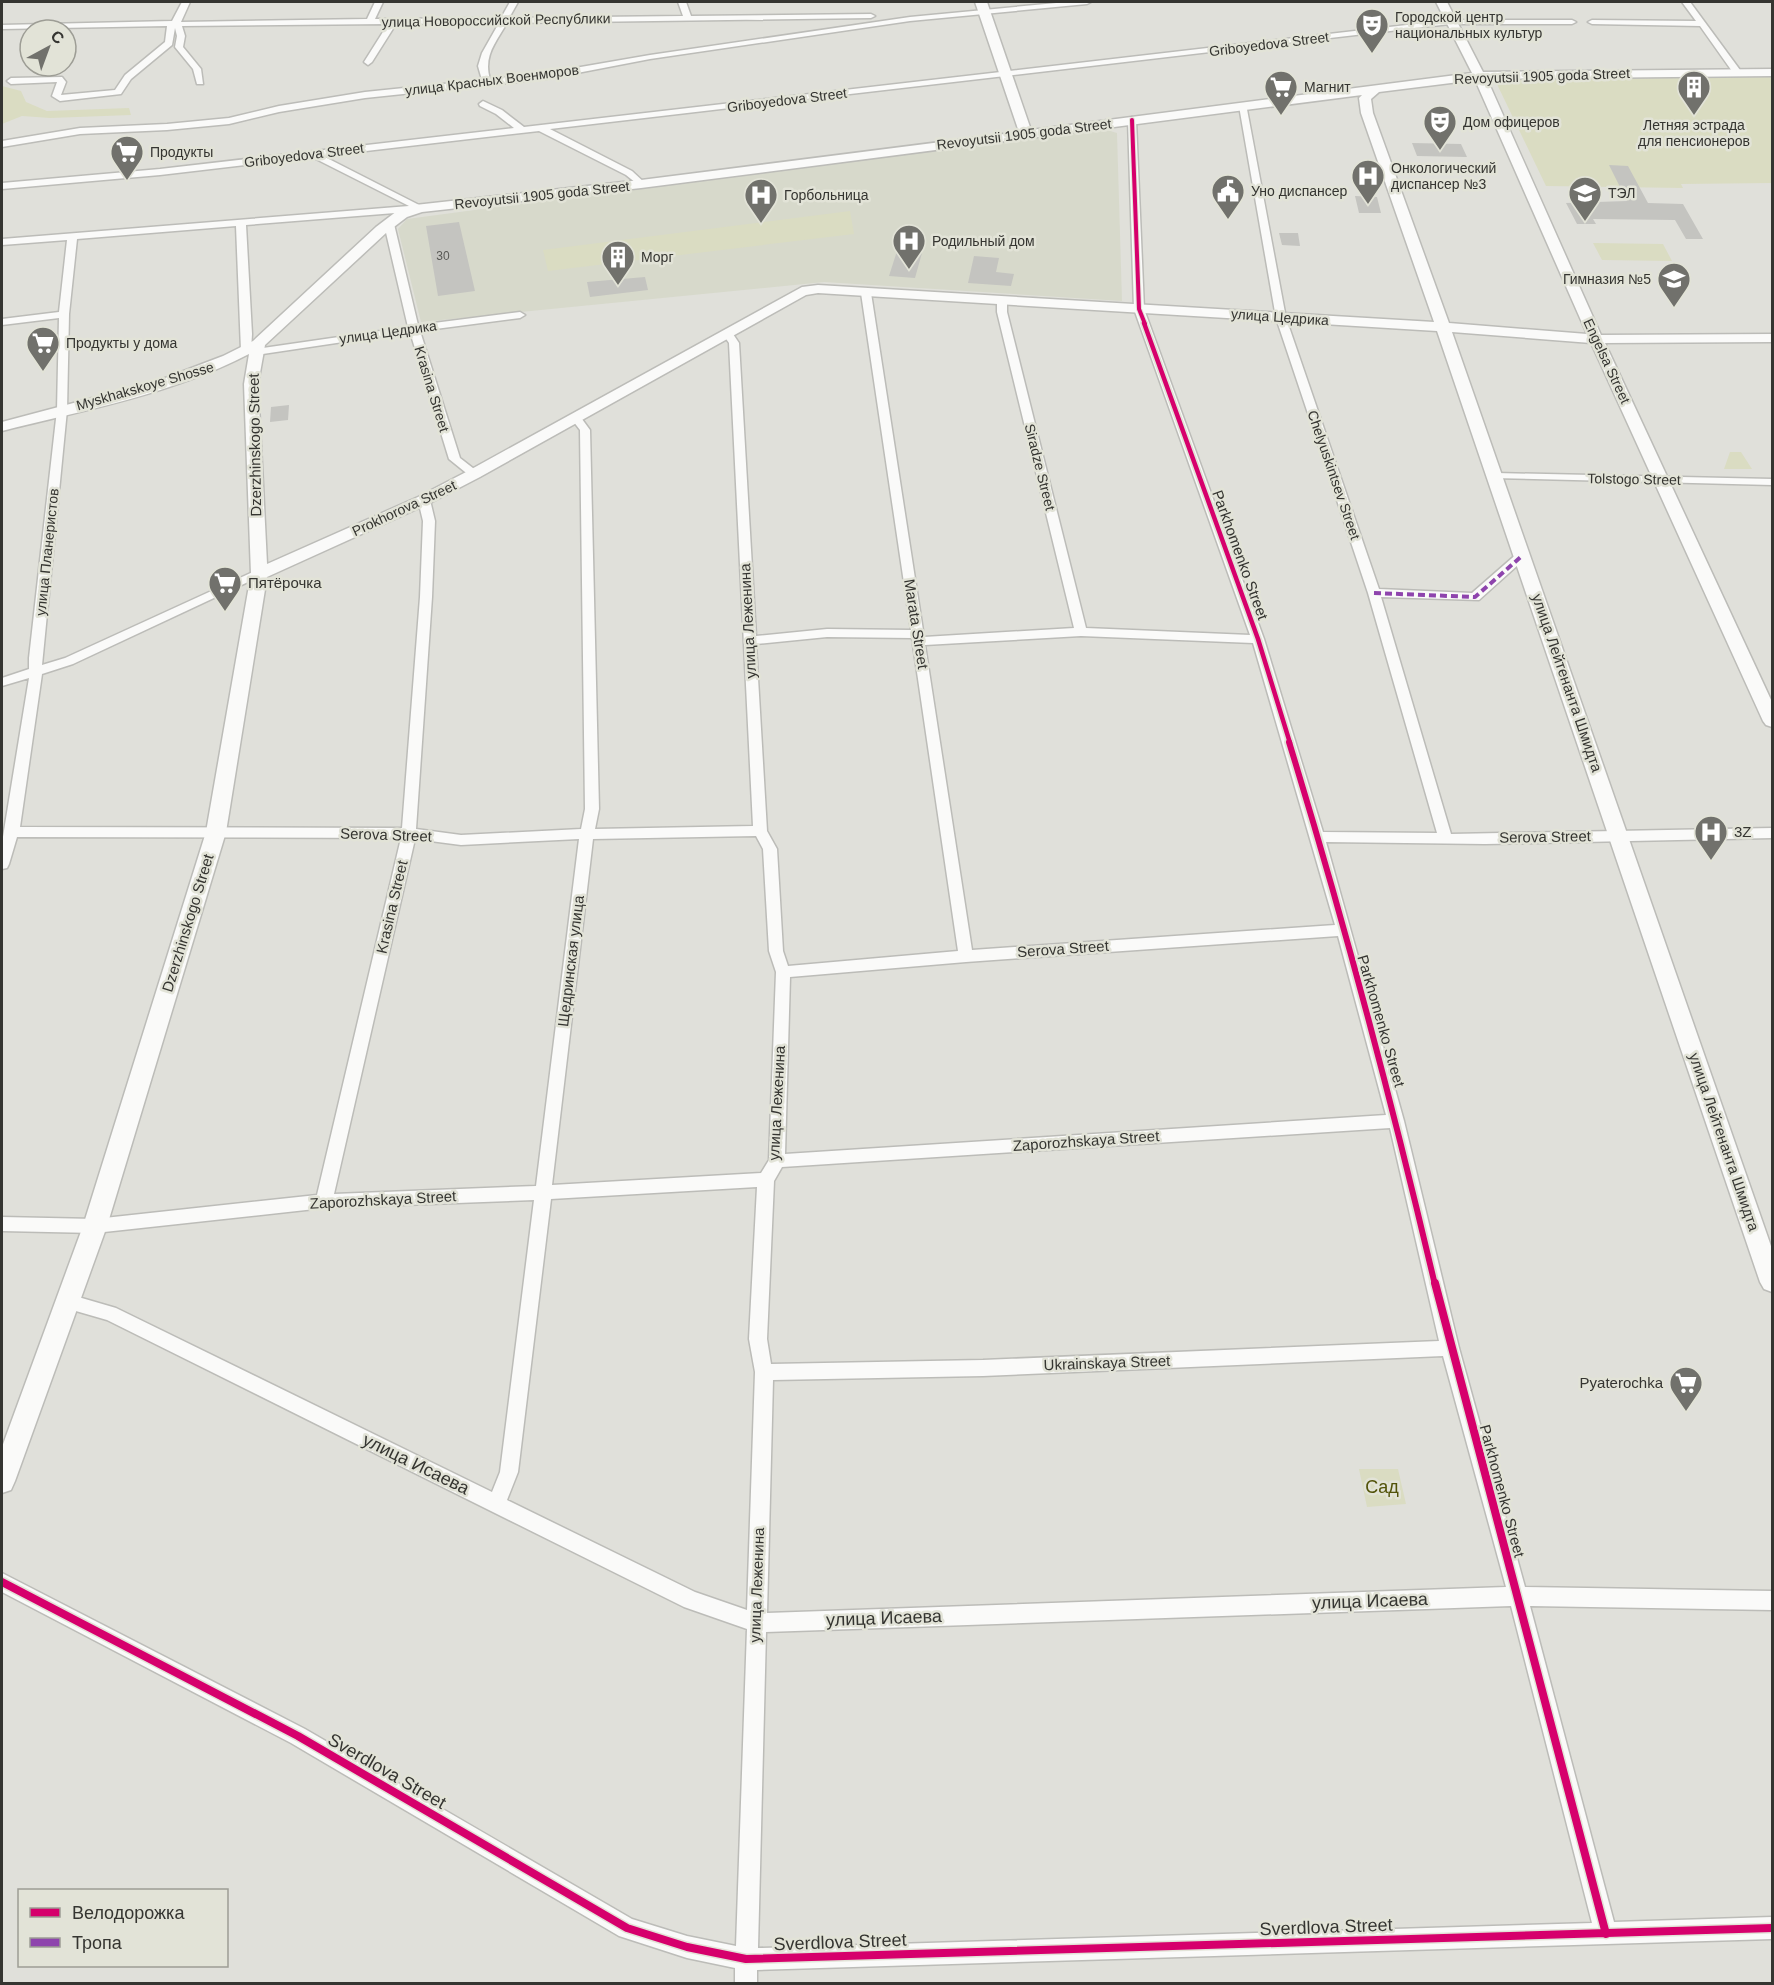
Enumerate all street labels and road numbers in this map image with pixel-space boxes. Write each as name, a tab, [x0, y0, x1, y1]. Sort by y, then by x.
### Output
street label: улица Новороссийской Республики	[381, 10, 611, 30]
street label: Griboyedova Street	[1208, 29, 1330, 59]
street label: улица Красных Военморов	[404, 61, 580, 99]
street label: Revoyutsii 1905 goda Street	[1454, 65, 1630, 87]
street label: Griboyedova Street	[726, 85, 848, 115]
street label: Revoyutsii 1905 goda Street	[936, 115, 1112, 153]
street label: Griboyedova Street	[243, 140, 365, 170]
street label: Revoyutsii 1905 goda Street	[454, 178, 630, 212]
street label: улица Цедрика	[1230, 306, 1330, 328]
street label: Engelsa Street	[1580, 316, 1634, 406]
street label: улица Цедрика	[338, 317, 438, 347]
street label: Krasina Street	[411, 344, 453, 434]
street label: Myskhakskoye Shosse	[74, 359, 216, 413]
street label: Dzerzhinskogo Street	[245, 372, 264, 517]
street label: Chelyuskintsev Street	[1304, 408, 1364, 542]
street label: Siradze Street	[1022, 422, 1059, 512]
street label: Tolstogo Street	[1587, 470, 1681, 488]
street label: Prokhorova Street	[349, 477, 459, 539]
street label: улица Планеристов	[32, 488, 62, 616]
street label: Parkhomenko Street	[1209, 488, 1272, 623]
street label: улица Леженина	[736, 562, 759, 679]
street label: Marata Street	[901, 578, 932, 671]
street label: улица Лейтенанта Шмидта	[1529, 591, 1606, 775]
street label: Serova Street	[340, 824, 433, 845]
street label: Serova Street	[1499, 827, 1592, 846]
street label: Dzerzhinskogo Street	[158, 851, 217, 994]
street label: Krasina Street	[373, 858, 411, 955]
street label: Щедринская улица	[554, 894, 587, 1028]
street label: Serova Street	[1017, 937, 1110, 960]
street label: Parkhomenko Street	[1354, 953, 1409, 1090]
street label: улица Леженина	[765, 1044, 788, 1161]
street label: улица Лейтенанта Шмидта	[1686, 1050, 1763, 1234]
street label: Zaporozhskaya Street	[1012, 1127, 1161, 1154]
street label: Zaporozhskaya Street	[309, 1187, 458, 1212]
street label: Ukrainskaya Street	[1043, 1352, 1171, 1373]
street label: Parkhomenko Street	[1477, 1423, 1529, 1560]
street label: улица Исаева	[360, 1430, 473, 1499]
street label: улица Леженина	[746, 1527, 767, 1643]
street label: улица Исаева	[1312, 1589, 1429, 1613]
street label: улица Исаева	[826, 1606, 943, 1630]
street label: Sverdlova Street	[324, 1729, 450, 1813]
street label: Sverdlova Street	[1259, 1915, 1393, 1939]
street label: Sverdlova Street	[773, 1930, 907, 1954]

